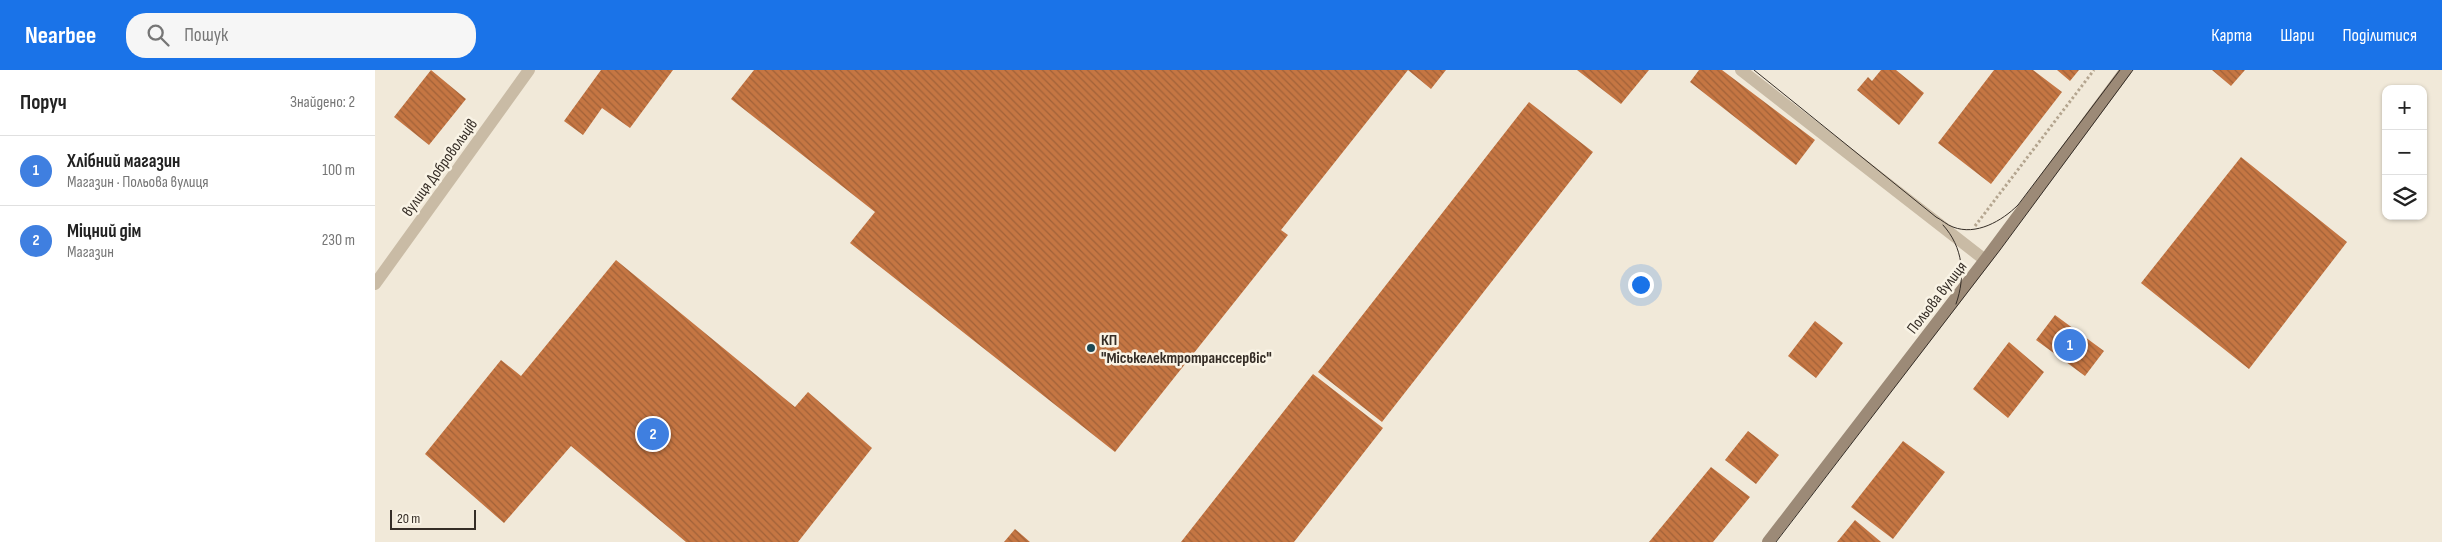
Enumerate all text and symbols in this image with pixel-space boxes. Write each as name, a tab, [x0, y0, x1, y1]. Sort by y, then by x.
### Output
search box	[126, 13, 476, 58]
text: Nearbee	[25, 21, 96, 50]
icon: search	[144, 21, 172, 49]
text: Пошук	[184, 24, 228, 47]
text: Карта	[2211, 25, 2252, 46]
text: Шари	[2280, 25, 2314, 46]
text: Поділитися	[2342, 25, 2417, 46]
map controls	[2382, 85, 2427, 220]
button: +	[2382, 85, 2427, 130]
text: Поруч	[20, 90, 67, 115]
text: Знайдено: 2	[290, 93, 355, 112]
street label: вулиця Добровольців	[398, 115, 482, 220]
button: −	[2382, 130, 2427, 175]
text: Хлібний магазин	[67, 150, 180, 173]
text: 1	[33, 161, 39, 180]
text: 100 m	[322, 161, 355, 180]
text: Магазин · Польова вулиця	[67, 173, 209, 192]
button: layers	[2382, 175, 2427, 220]
text: Міцний дім	[67, 220, 141, 243]
text: 2	[32, 231, 40, 250]
text: 230 m	[322, 231, 355, 250]
text: Магазин	[67, 243, 114, 262]
street label: Польова вулиця	[1903, 258, 1971, 338]
your location	[1628, 272, 1654, 298]
pin: 1	[2054, 326, 2086, 364]
place label: КП "Міськелектротранссервіс"	[1101, 331, 1272, 368]
marker: КП "Міськелектротранссервіс"	[1085, 342, 1097, 354]
pin: 2	[637, 415, 669, 453]
scale bar	[390, 507, 476, 530]
text: 20 m	[397, 510, 420, 527]

